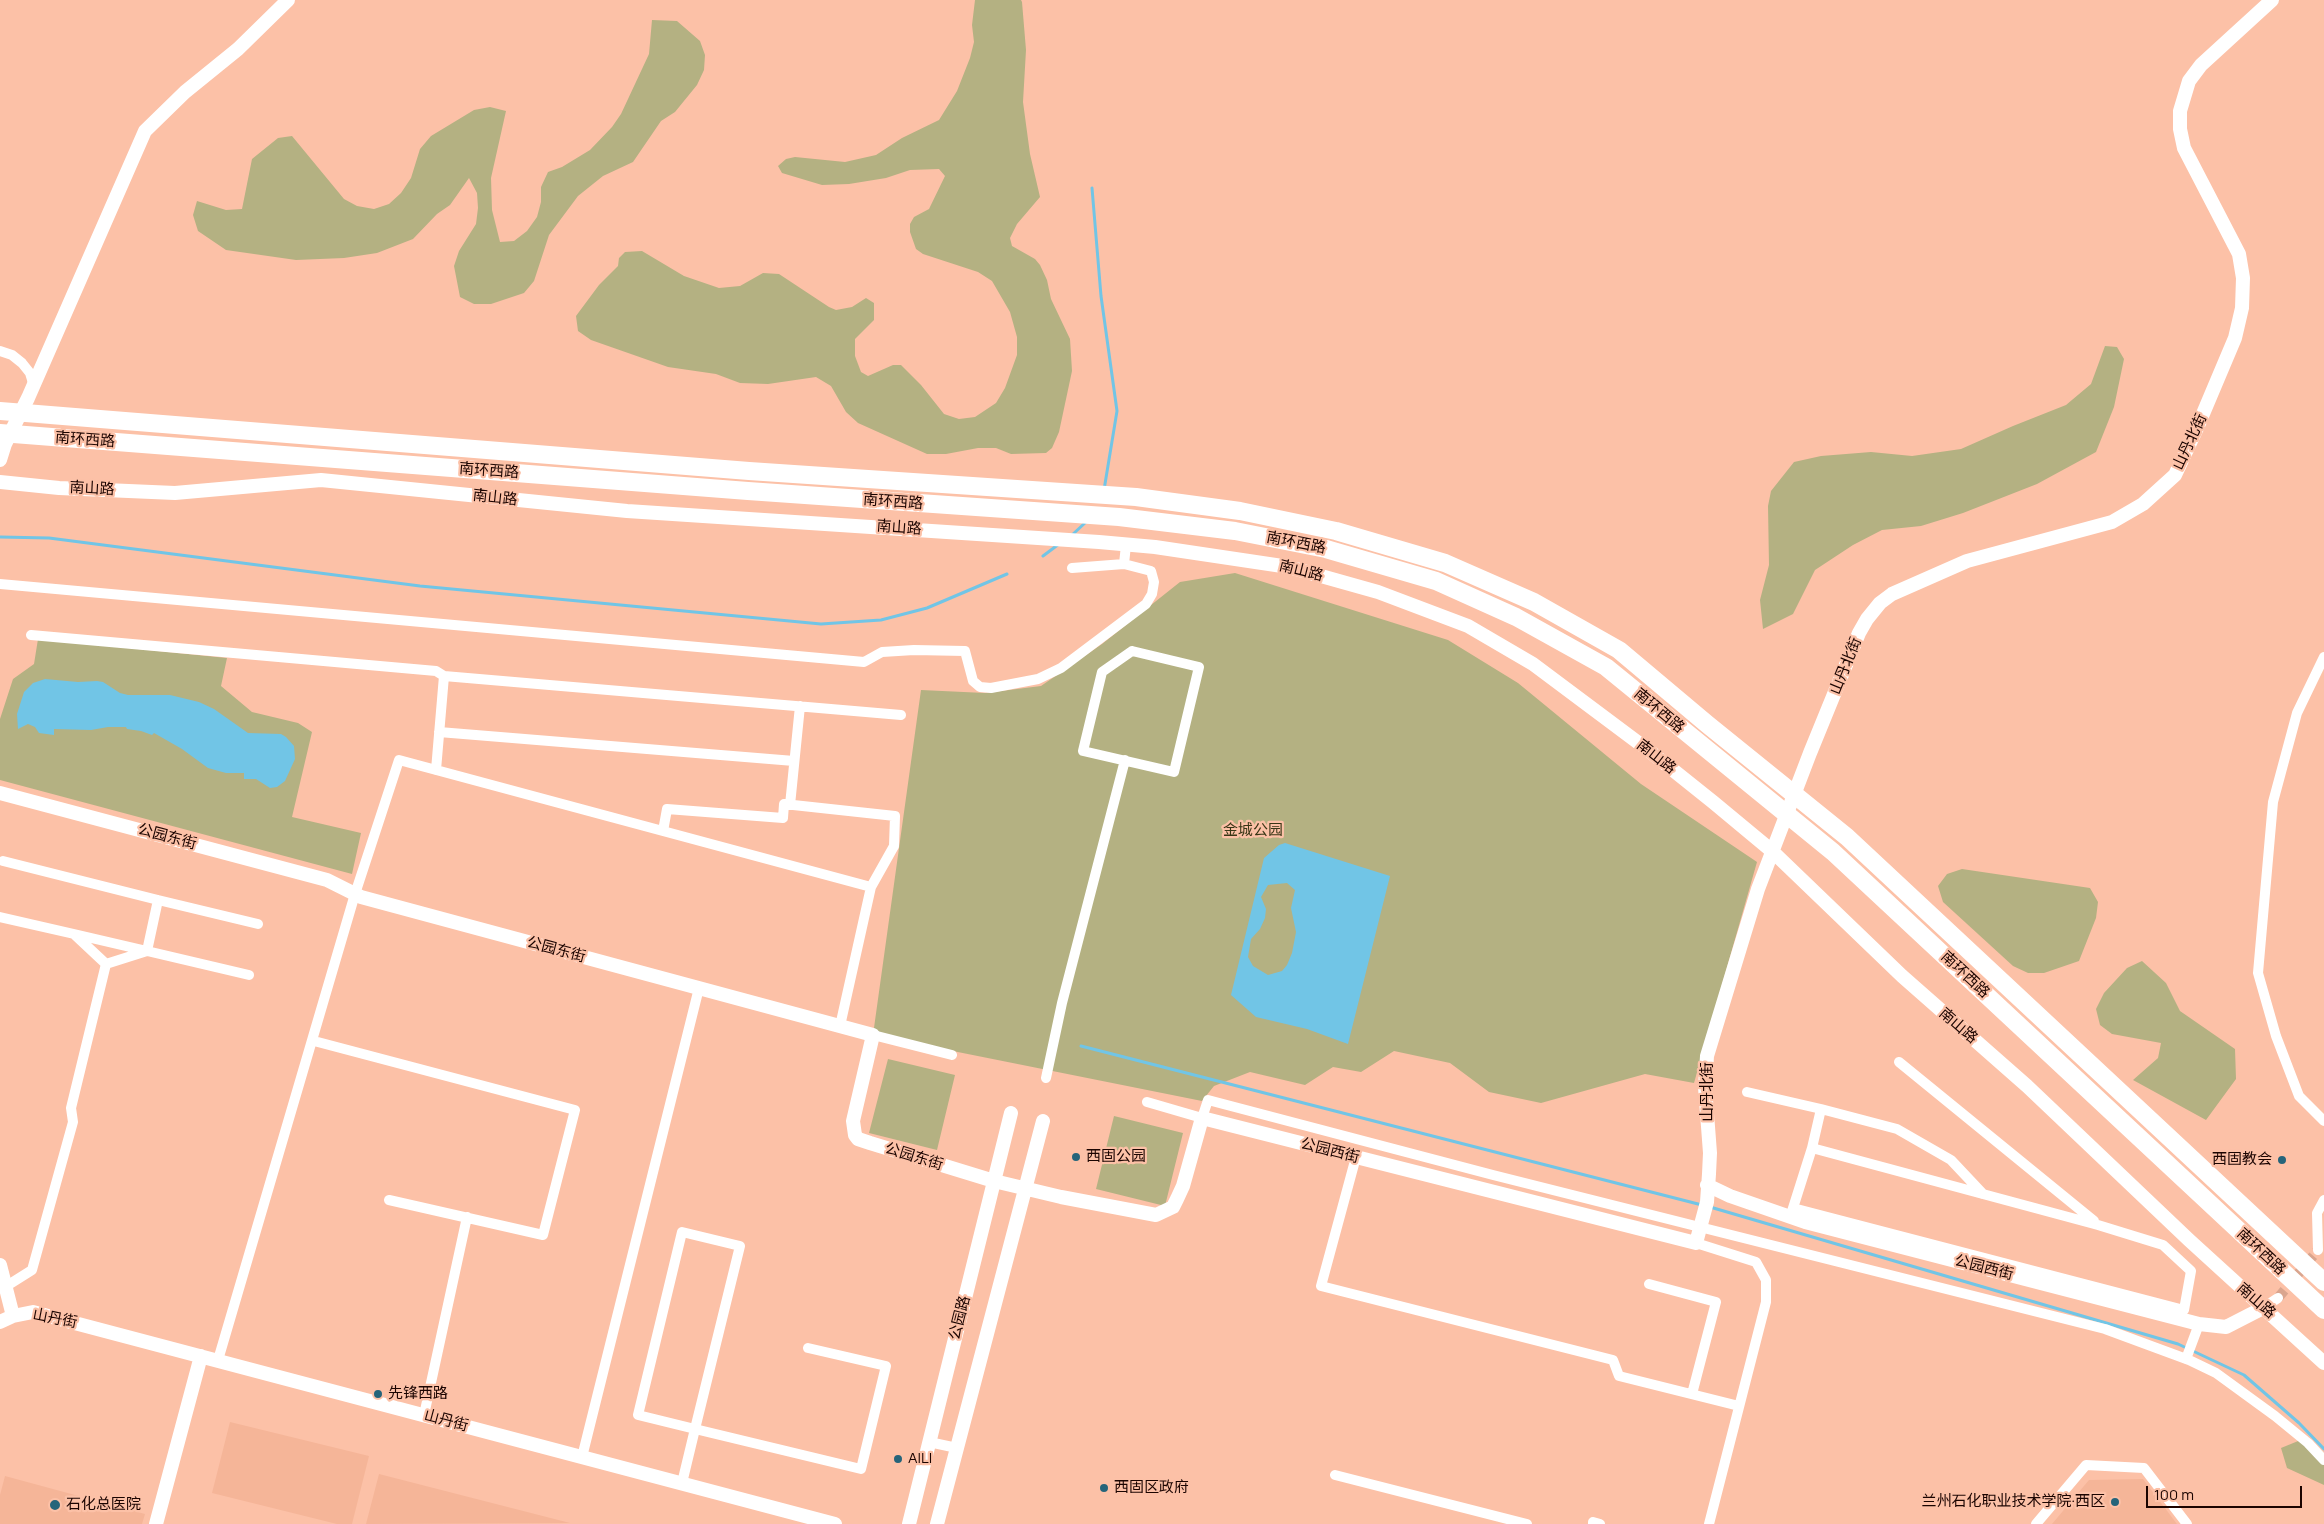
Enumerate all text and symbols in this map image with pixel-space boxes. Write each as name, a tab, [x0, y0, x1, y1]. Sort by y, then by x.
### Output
street label: 山丹北街	[2169, 411, 2211, 473]
street label: 南环西路	[54, 429, 116, 451]
street label: 南环西路	[458, 460, 520, 482]
street label: 南山路	[69, 479, 115, 499]
street label: 南山路	[472, 487, 518, 509]
street label: 南环西路	[862, 491, 924, 513]
street label: 南山路	[876, 517, 922, 539]
street label: 南环西路	[1265, 528, 1327, 558]
street label: 南山路	[1277, 557, 1325, 585]
street label: 山丹北街	[1826, 635, 1866, 697]
street label: 南环西路	[1630, 685, 1688, 737]
street label: 南山路	[1633, 736, 1679, 778]
street label: 公园东街	[136, 821, 198, 853]
park label: 金城公园	[1223, 822, 1283, 840]
street label: 公园东街	[525, 934, 587, 966]
street label: 南环西路	[1937, 948, 1993, 1002]
street label: 南山路	[1935, 1004, 1981, 1048]
street label: 山丹北街	[1699, 1062, 1717, 1122]
street label: 公园西街	[1299, 1135, 1361, 1167]
street label: 公园东街	[883, 1140, 945, 1174]
place label: 西固公园	[1086, 1148, 1146, 1166]
marker: 西固公园	[1070, 1151, 1082, 1163]
place label: 西固教会	[2212, 1151, 2272, 1169]
marker: 西固教会	[2276, 1154, 2288, 1166]
street label: 南环西路	[2233, 1225, 2289, 1279]
street label: 公园西街	[1953, 1252, 2015, 1284]
street label: 南山路	[2233, 1279, 2279, 1323]
street label: 公园路	[946, 1294, 974, 1342]
street label: 山丹街	[31, 1306, 79, 1332]
place label: 先锋西路	[388, 1385, 448, 1403]
marker: 先锋西路	[372, 1388, 384, 1400]
street label: 山丹街	[422, 1406, 470, 1436]
place label: AILI	[908, 1450, 932, 1468]
marker: AILI	[892, 1453, 904, 1465]
scale bar	[2149, 1476, 2305, 1508]
place label: 西固区政府	[1114, 1479, 1189, 1497]
marker: 西固区政府	[1098, 1482, 1110, 1494]
text: 100 m	[2154, 1484, 2194, 1505]
place label: 兰州石化职业技术学院·西区	[1922, 1493, 2105, 1511]
place label: 石化总医院	[66, 1496, 141, 1514]
marker: 兰州石化职业技术学院·西区	[2109, 1496, 2121, 1508]
marker: 石化总医院	[48, 1498, 62, 1512]

